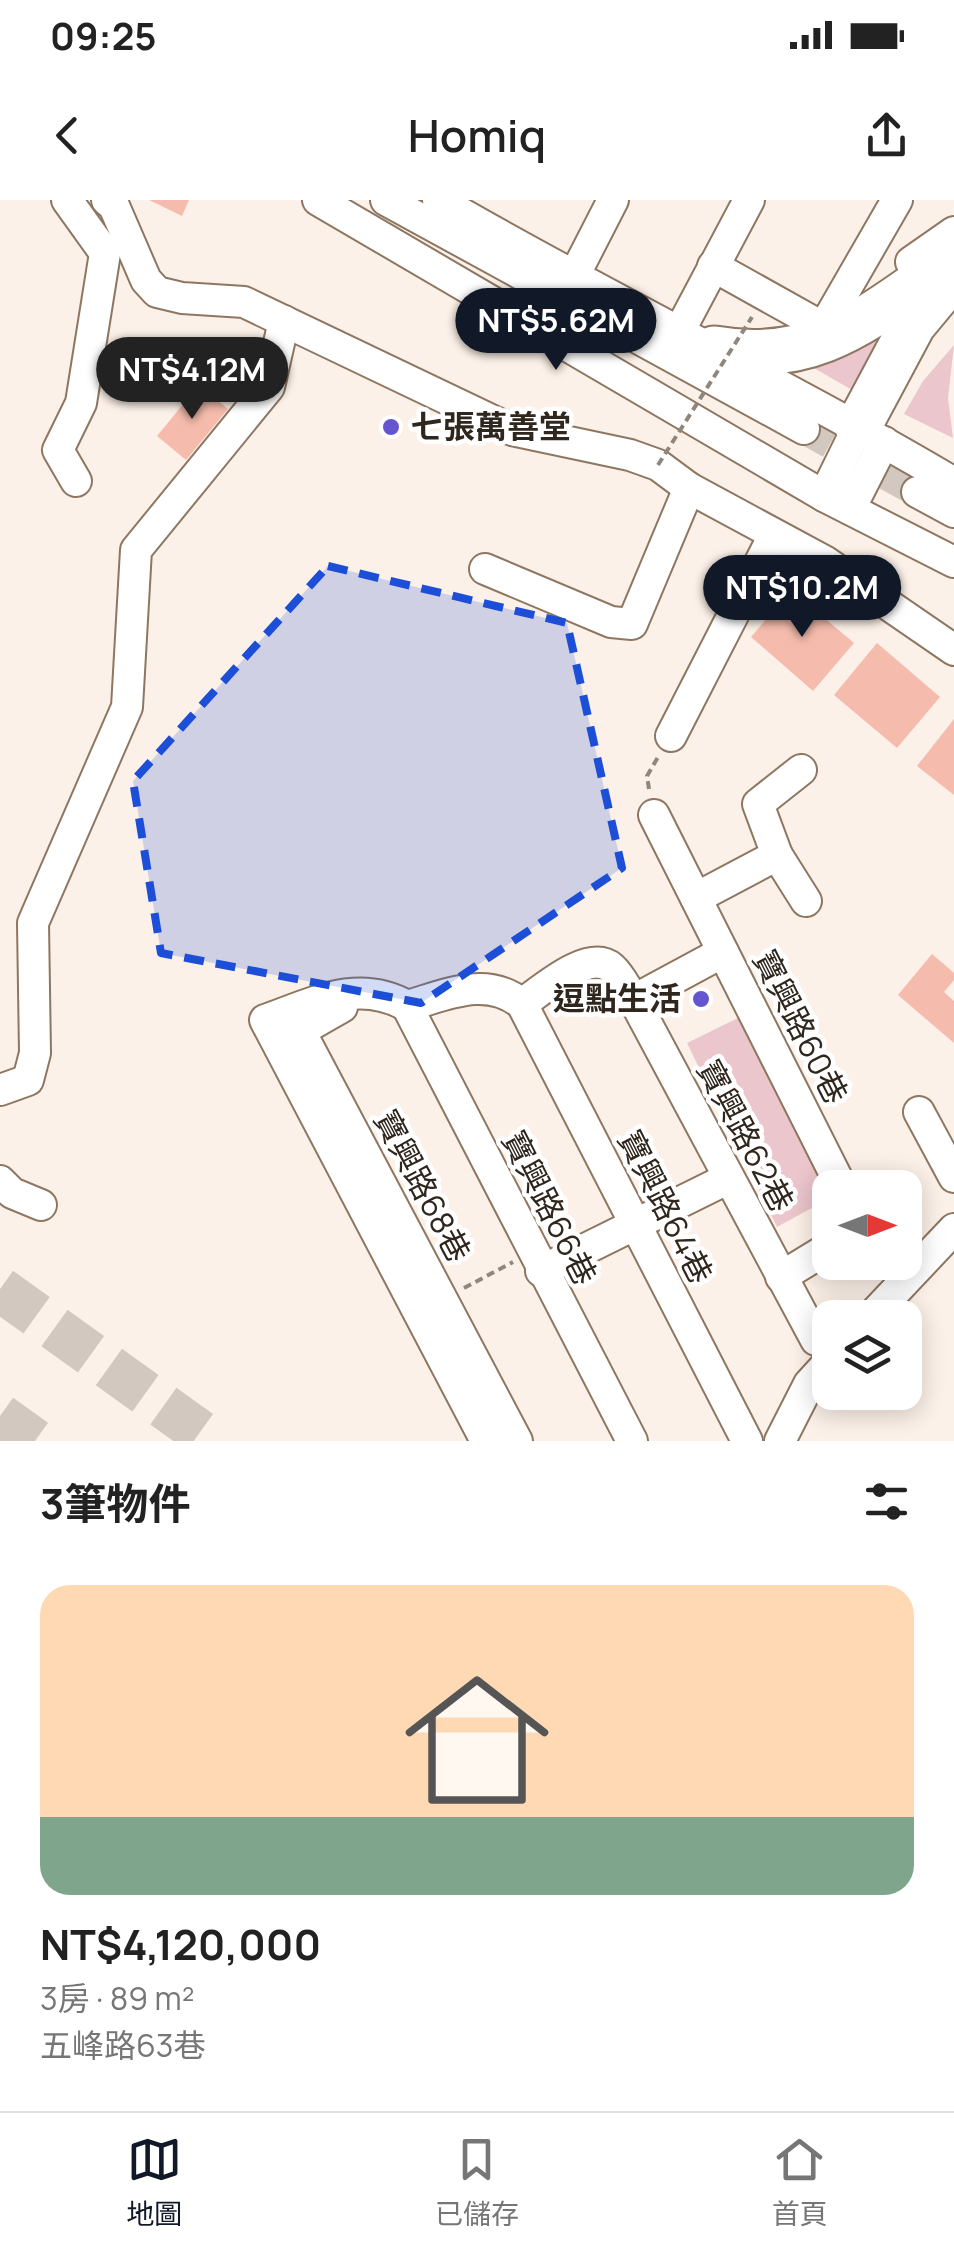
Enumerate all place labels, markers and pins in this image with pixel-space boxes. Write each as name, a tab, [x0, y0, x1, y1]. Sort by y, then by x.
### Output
pin: NT$5.62M	[453, 288, 659, 373]
pin: NT$4.12M	[89, 337, 295, 422]
place label: 七張萬善堂	[411, 404, 571, 448]
marker: 七張萬善堂	[380, 416, 402, 438]
pin: NT$10.2M	[699, 555, 905, 640]
place label: 逗點生活	[553, 976, 681, 1020]
marker: 逗點生活	[690, 988, 712, 1010]

